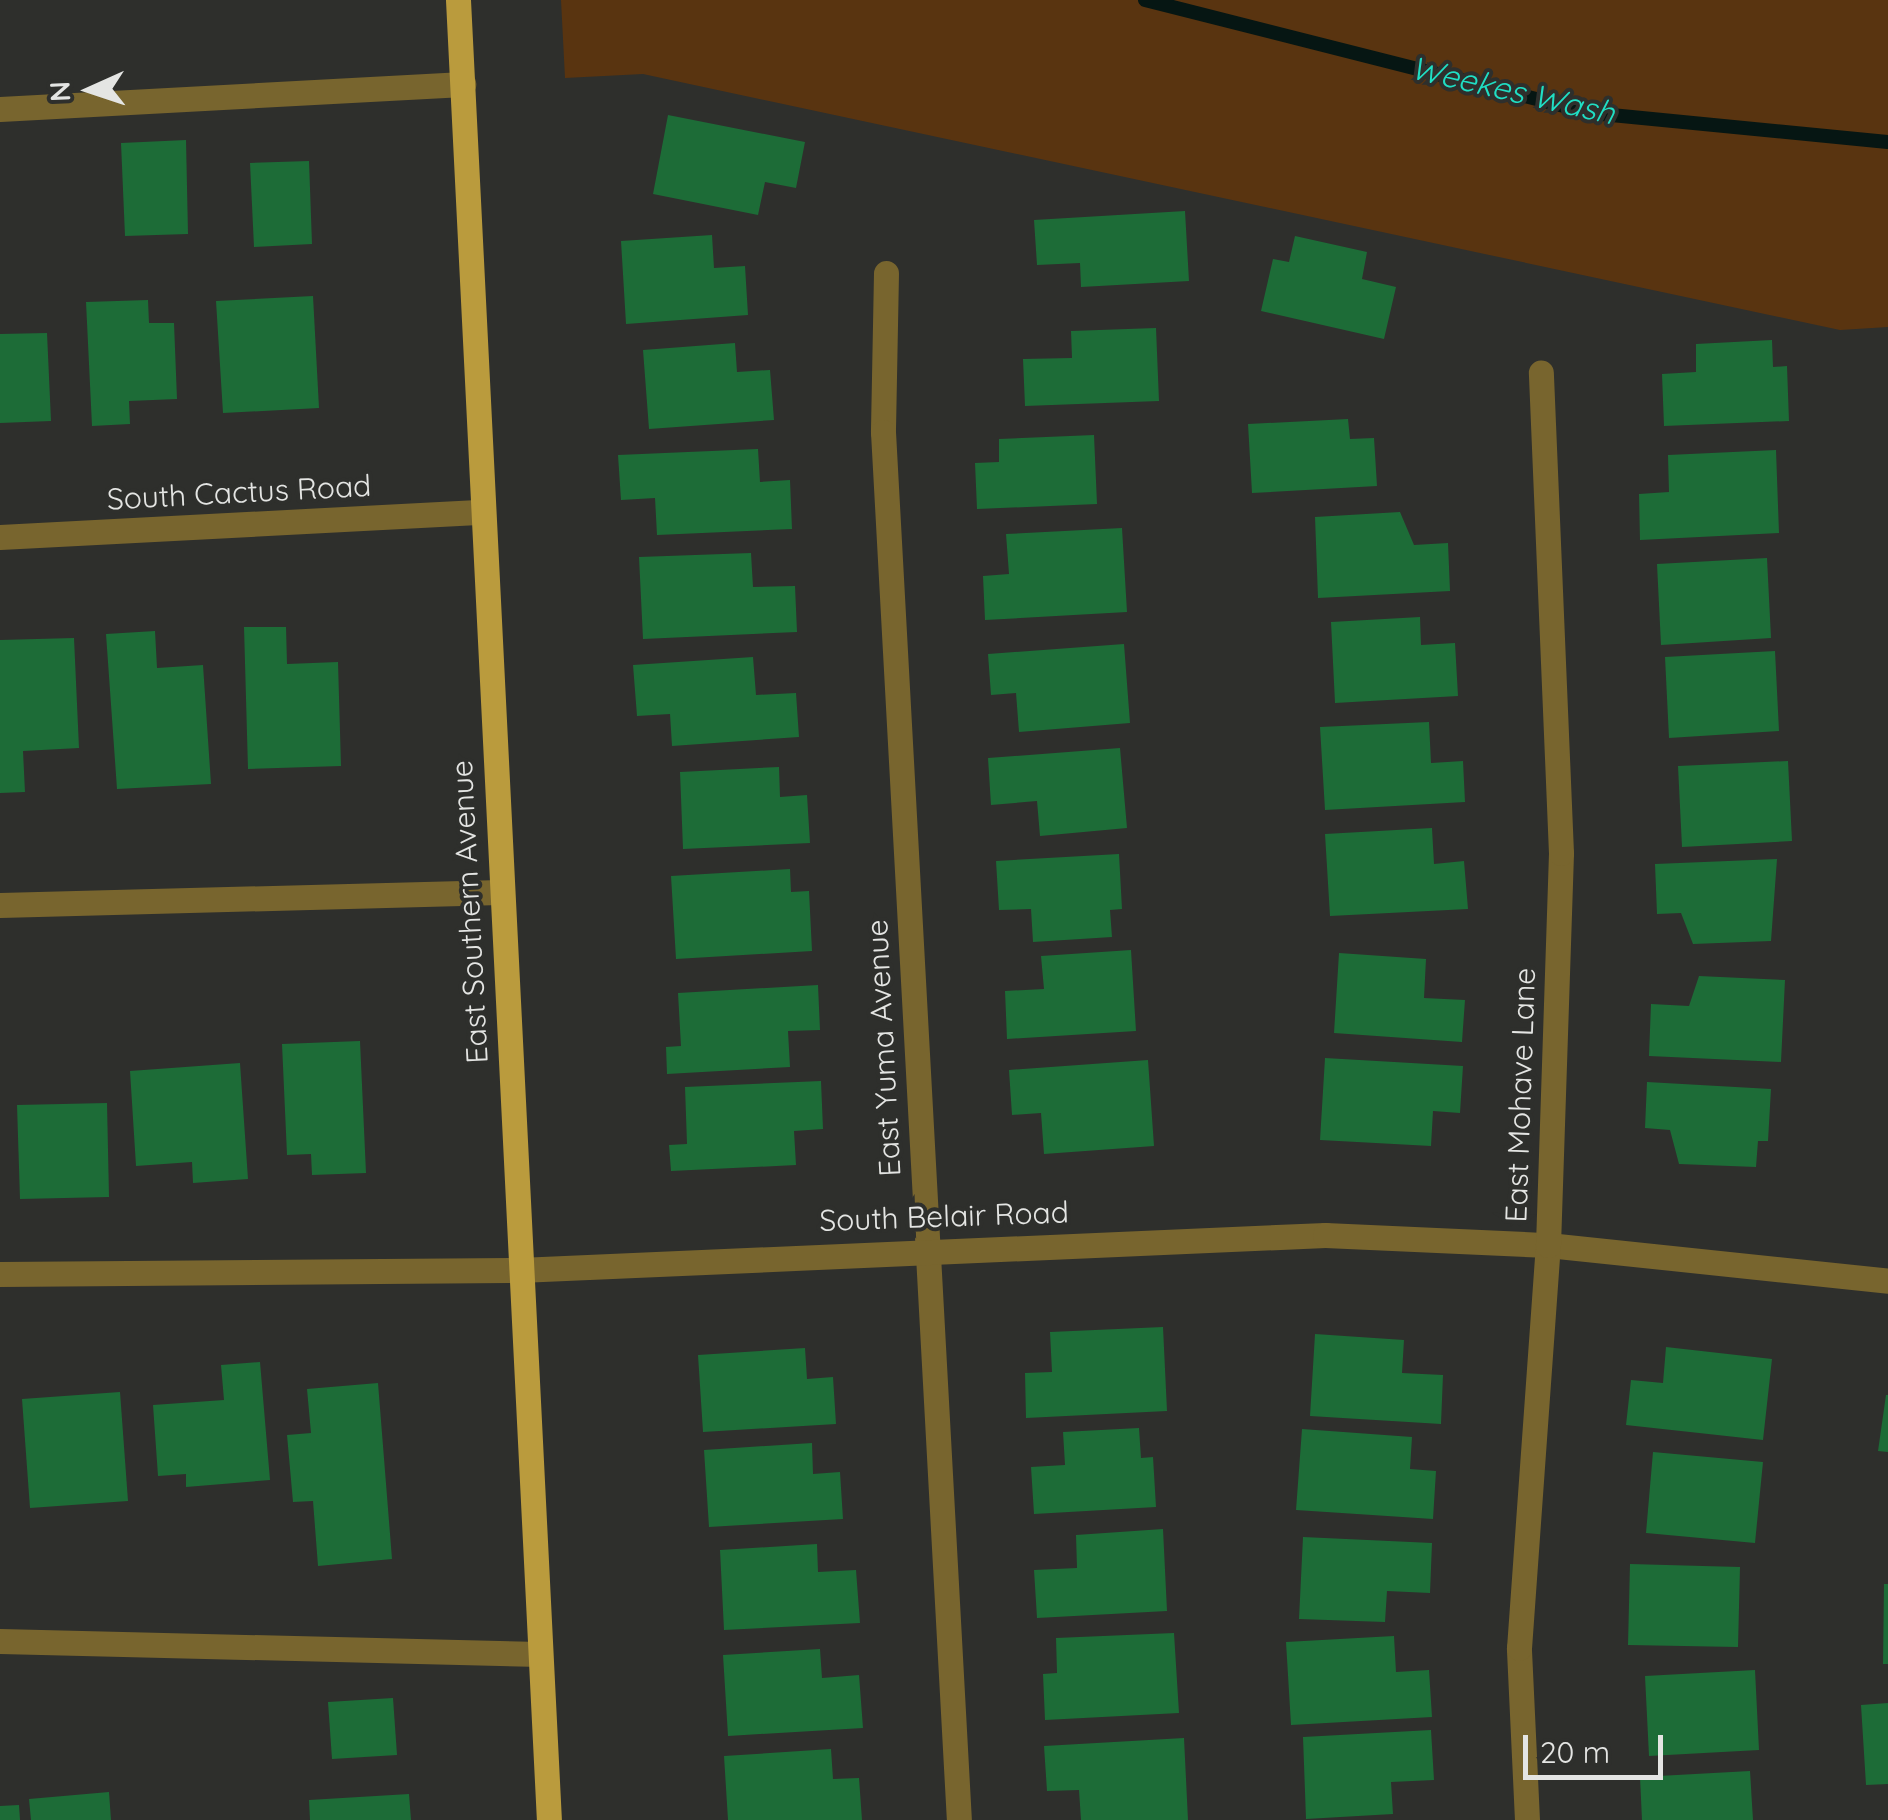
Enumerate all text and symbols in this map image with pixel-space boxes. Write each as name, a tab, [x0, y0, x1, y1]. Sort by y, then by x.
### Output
north arrow	[40, 40, 140, 140]
water label: Weekes Wash	[1407, 48, 1619, 132]
text: N	[42, 80, 78, 103]
street label: South Cactus Road	[106, 467, 372, 517]
street label: East Southern Avenue	[443, 759, 495, 1065]
street label: East Yuma Avenue	[858, 919, 908, 1177]
street label: East Mohave Lane	[1498, 967, 1542, 1223]
street label: South Belair Road	[819, 1194, 1069, 1238]
scale bar	[1528, 1715, 1668, 1777]
text: 20 m	[1540, 1733, 1610, 1771]

